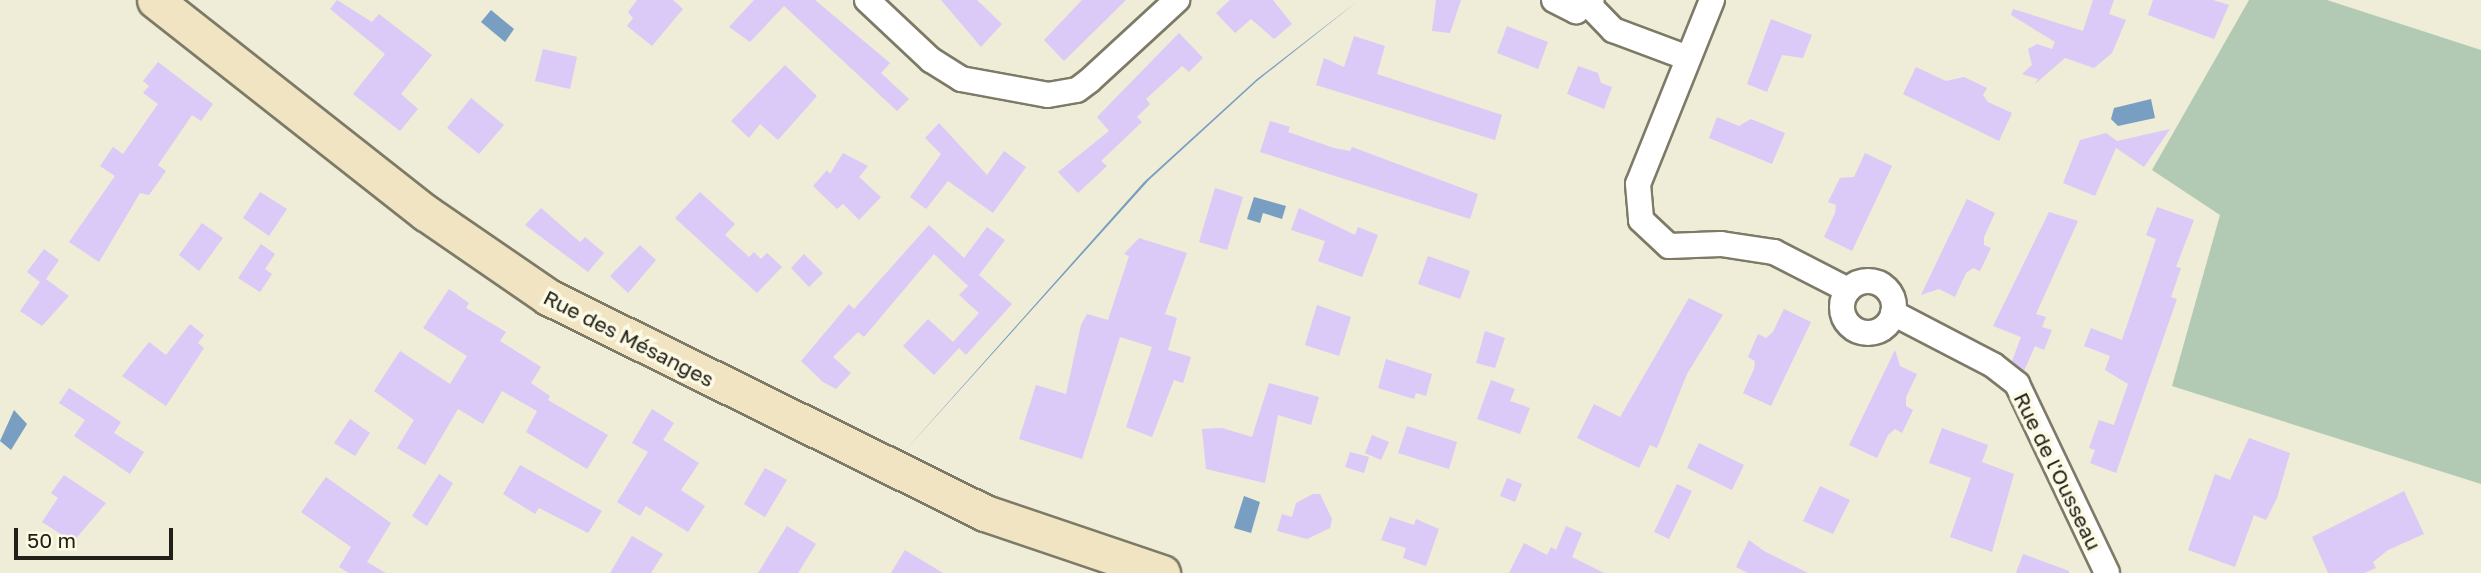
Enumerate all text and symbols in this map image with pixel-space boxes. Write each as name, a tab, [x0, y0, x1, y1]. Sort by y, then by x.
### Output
street label: Rue des Mésanges	[540, 284, 718, 392]
street label: Rue de l'Ousseau	[2009, 388, 2107, 554]
scale bar	[18, 514, 177, 558]
text: 50 m	[27, 527, 76, 553]

